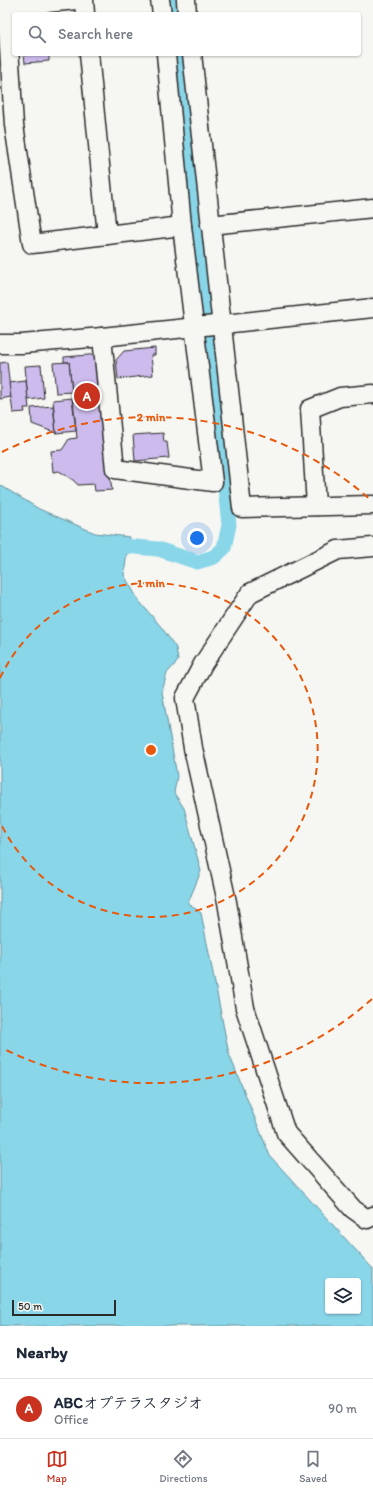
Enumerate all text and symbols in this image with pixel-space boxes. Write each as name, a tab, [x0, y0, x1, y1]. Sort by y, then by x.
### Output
search box	[12, 12, 361, 56]
icon: search	[26, 23, 48, 45]
text: Search here	[58, 25, 133, 43]
pin: A	[74, 381, 100, 411]
text: 2 min	[137, 410, 166, 424]
your location	[187, 528, 207, 548]
text: 1 min	[137, 576, 166, 590]
centre of rings	[144, 743, 158, 757]
map controls	[325, 1278, 361, 1314]
button: layers	[325, 1278, 361, 1314]
scale bar	[12, 1298, 116, 1317]
text: 50 m	[18, 1300, 42, 1313]
text: Nearby	[16, 1342, 68, 1362]
text: ABCオプテラスタジオ	[54, 1394, 203, 1412]
text: A	[25, 1401, 33, 1416]
text: 90 m	[328, 1401, 357, 1416]
text: Office	[54, 1412, 89, 1427]
tab: Map	[46, 1448, 68, 1485]
tab: Directions	[159, 1448, 208, 1485]
tab: Saved	[299, 1448, 327, 1485]

